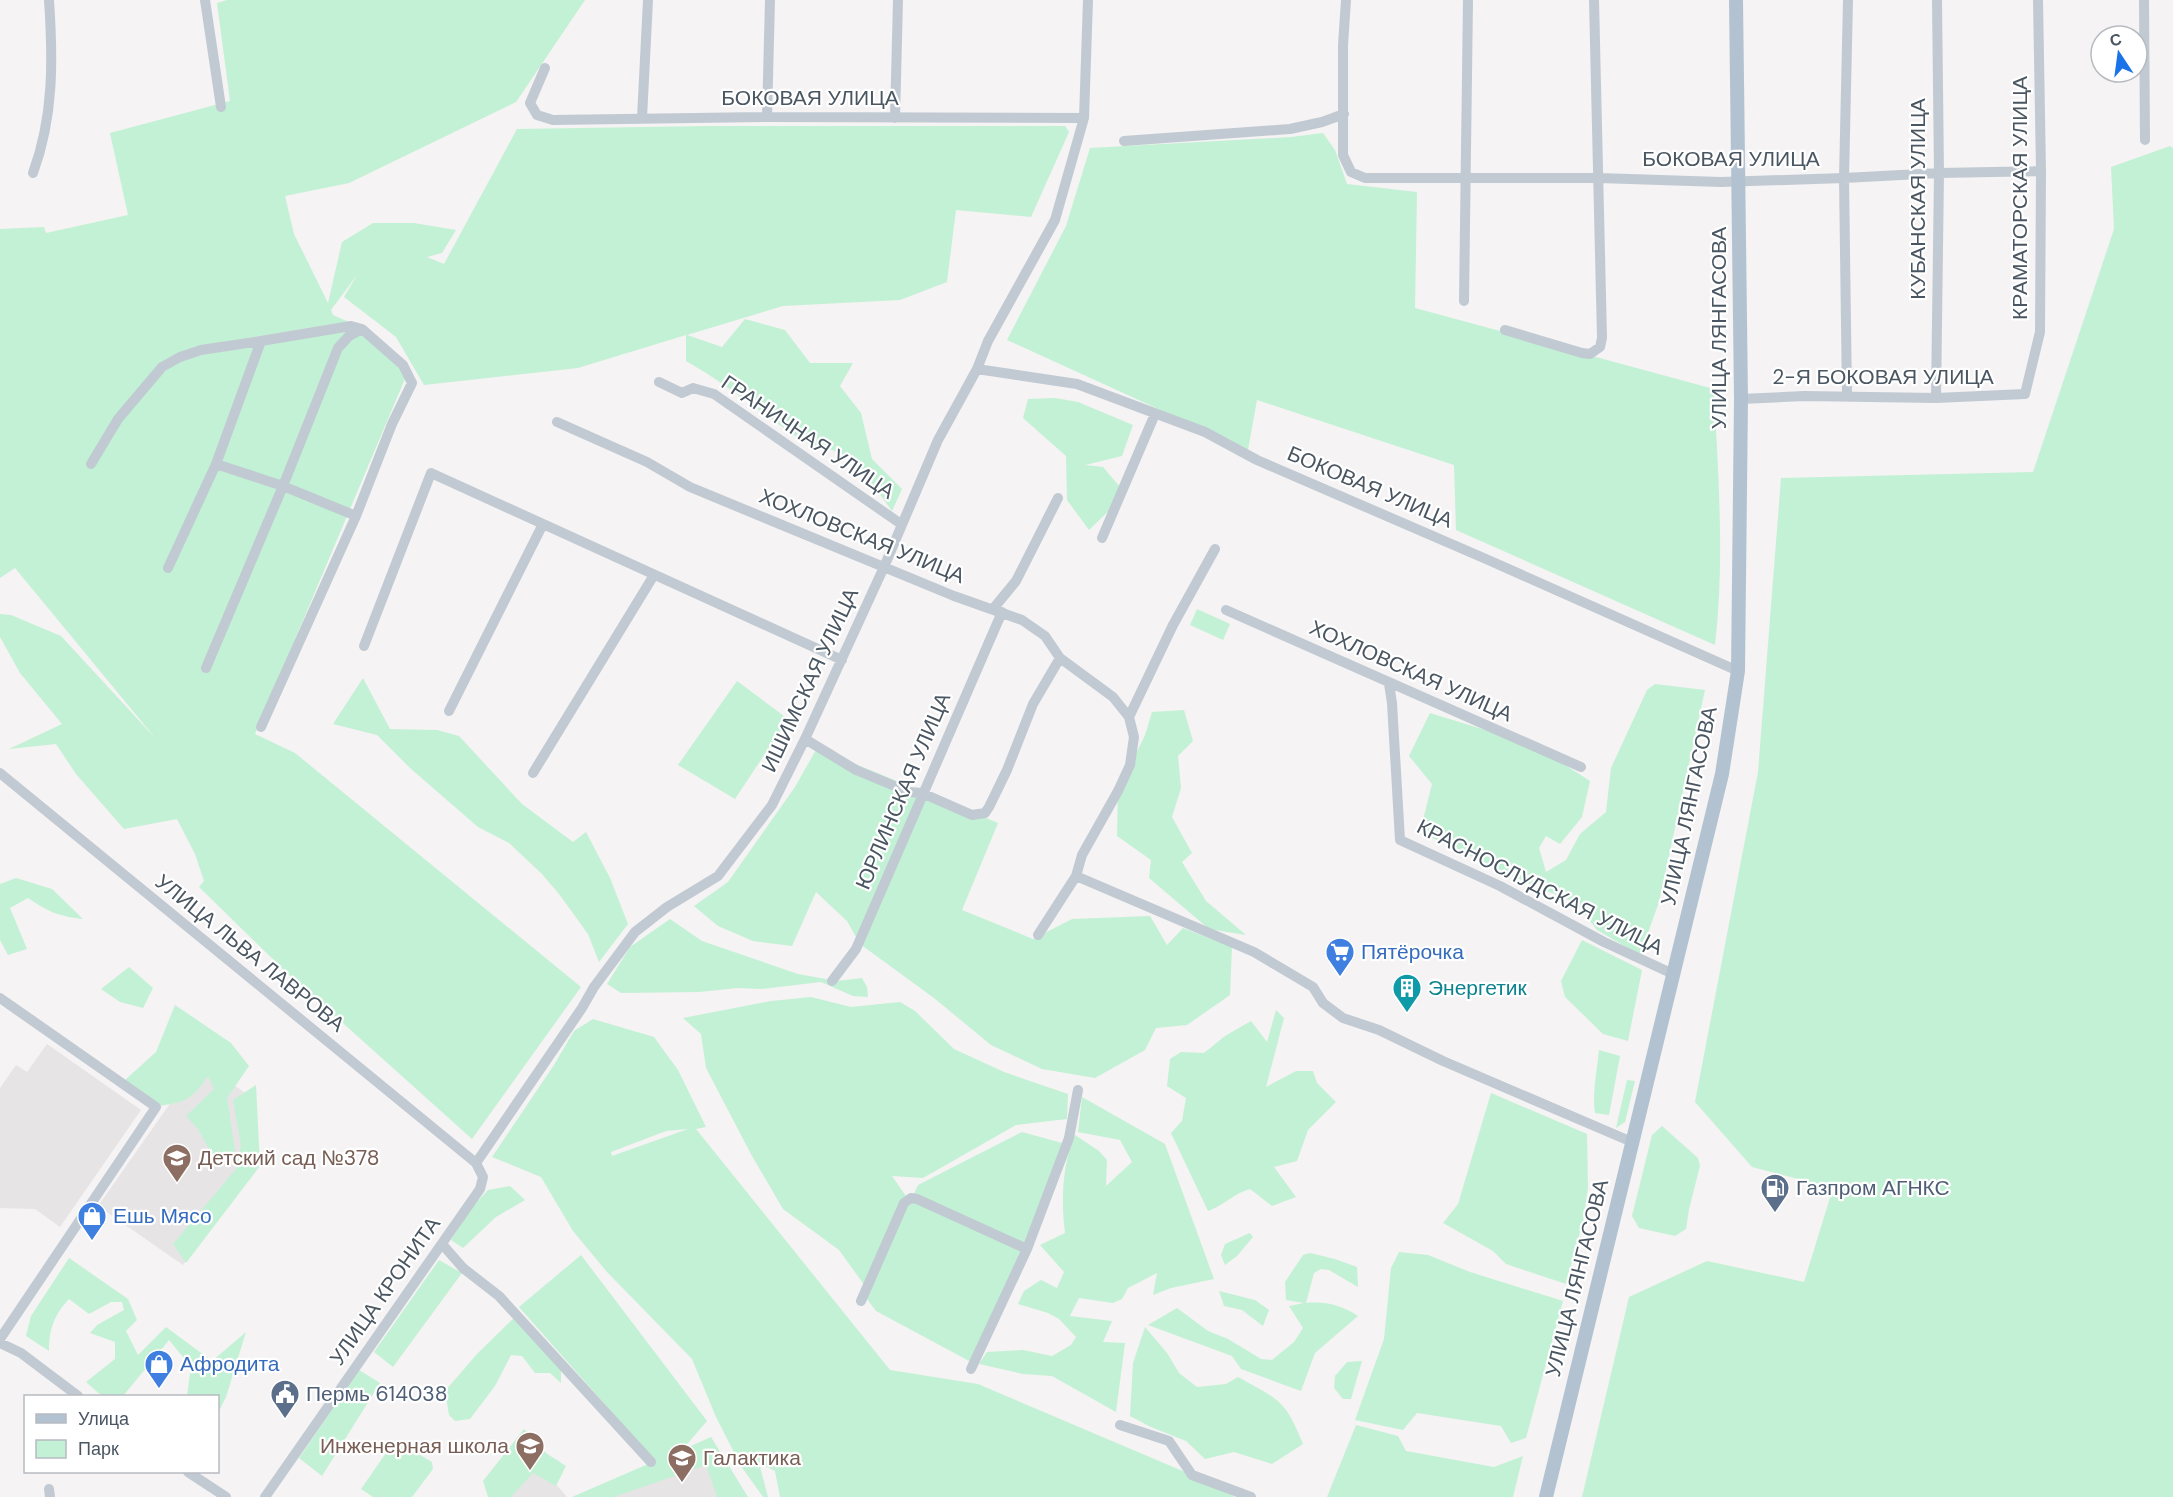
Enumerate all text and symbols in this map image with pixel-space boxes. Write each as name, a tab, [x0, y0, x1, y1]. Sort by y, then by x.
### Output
north arrow	[2089, 24, 2149, 84]
text: С	[2108, 28, 2124, 51]
street label: КРАМАТОРСКАЯ УЛИЦА	[2006, 76, 2034, 320]
street label: БОКОВАЯ УЛИЦА	[721, 84, 899, 112]
street label: КУБАНСКАЯ УЛИЦА	[1904, 98, 1932, 300]
street label: БОКОВАЯ УЛИЦА	[1642, 145, 1820, 173]
street label: УЛИЦА ЛЯНГАСОВА	[1705, 227, 1733, 429]
street label: 2-Я БОКОВАЯ УЛИЦА	[1772, 363, 1994, 391]
street label: ГРАНИЧНАЯ УЛИЦА	[716, 369, 900, 505]
street label: БОКОВАЯ УЛИЦА	[1283, 439, 1457, 535]
street label: ХОХЛОВСКАЯ УЛИЦА	[755, 482, 969, 590]
street label: ИШИМСКАЯ УЛИЦА	[755, 583, 865, 777]
street label: ХОХЛОВСКАЯ УЛИЦА	[1305, 614, 1517, 728]
street label: ЮРЛИНСКАЯ УЛИЦА	[849, 688, 957, 894]
street label: УЛИЦА ЛЯНГАСОВА	[1654, 704, 1724, 908]
street label: КРАСНОСЛУДСКАЯ УЛИЦА	[1412, 813, 1668, 961]
street label: УЛИЦА ЛЬВА ЛАВРОВА	[149, 868, 351, 1038]
supermarket icon: Пятёрочка	[1324, 936, 1356, 978]
place label: Пятёрочка	[1361, 938, 1464, 966]
building icon: Энергетик	[1391, 972, 1423, 1014]
place label: Энергетик	[1428, 974, 1528, 1002]
school or university icon: Детский сад №378	[161, 1142, 193, 1184]
place label: Детский сад №378	[198, 1144, 380, 1172]
fuel station icon: Газпром АГНКС	[1759, 1172, 1791, 1214]
place label: Газпром АГНКС	[1796, 1174, 1950, 1202]
street label: УЛИЦА ЛЯНГАСОВА	[1539, 1176, 1615, 1380]
shop icon: Ешь Мясо	[76, 1200, 108, 1242]
place label: Ешь Мясо	[113, 1202, 212, 1230]
street label: УЛИЦА КРОНИТА	[323, 1211, 447, 1371]
shop icon: Афродита	[143, 1348, 175, 1390]
place label: Афродита	[180, 1350, 280, 1378]
public building icon: Пермь 614038	[269, 1378, 301, 1420]
place label: Пермь 614038	[306, 1380, 447, 1408]
legend	[24, 1395, 219, 1473]
text: Улица	[78, 1407, 130, 1431]
school or university icon: Инженерная школа	[514, 1430, 546, 1472]
place label: Инженерная школа	[320, 1432, 509, 1460]
text: Парк	[78, 1437, 119, 1461]
school or university icon: Галактика	[666, 1442, 698, 1484]
place label: Галактика	[703, 1444, 801, 1472]

